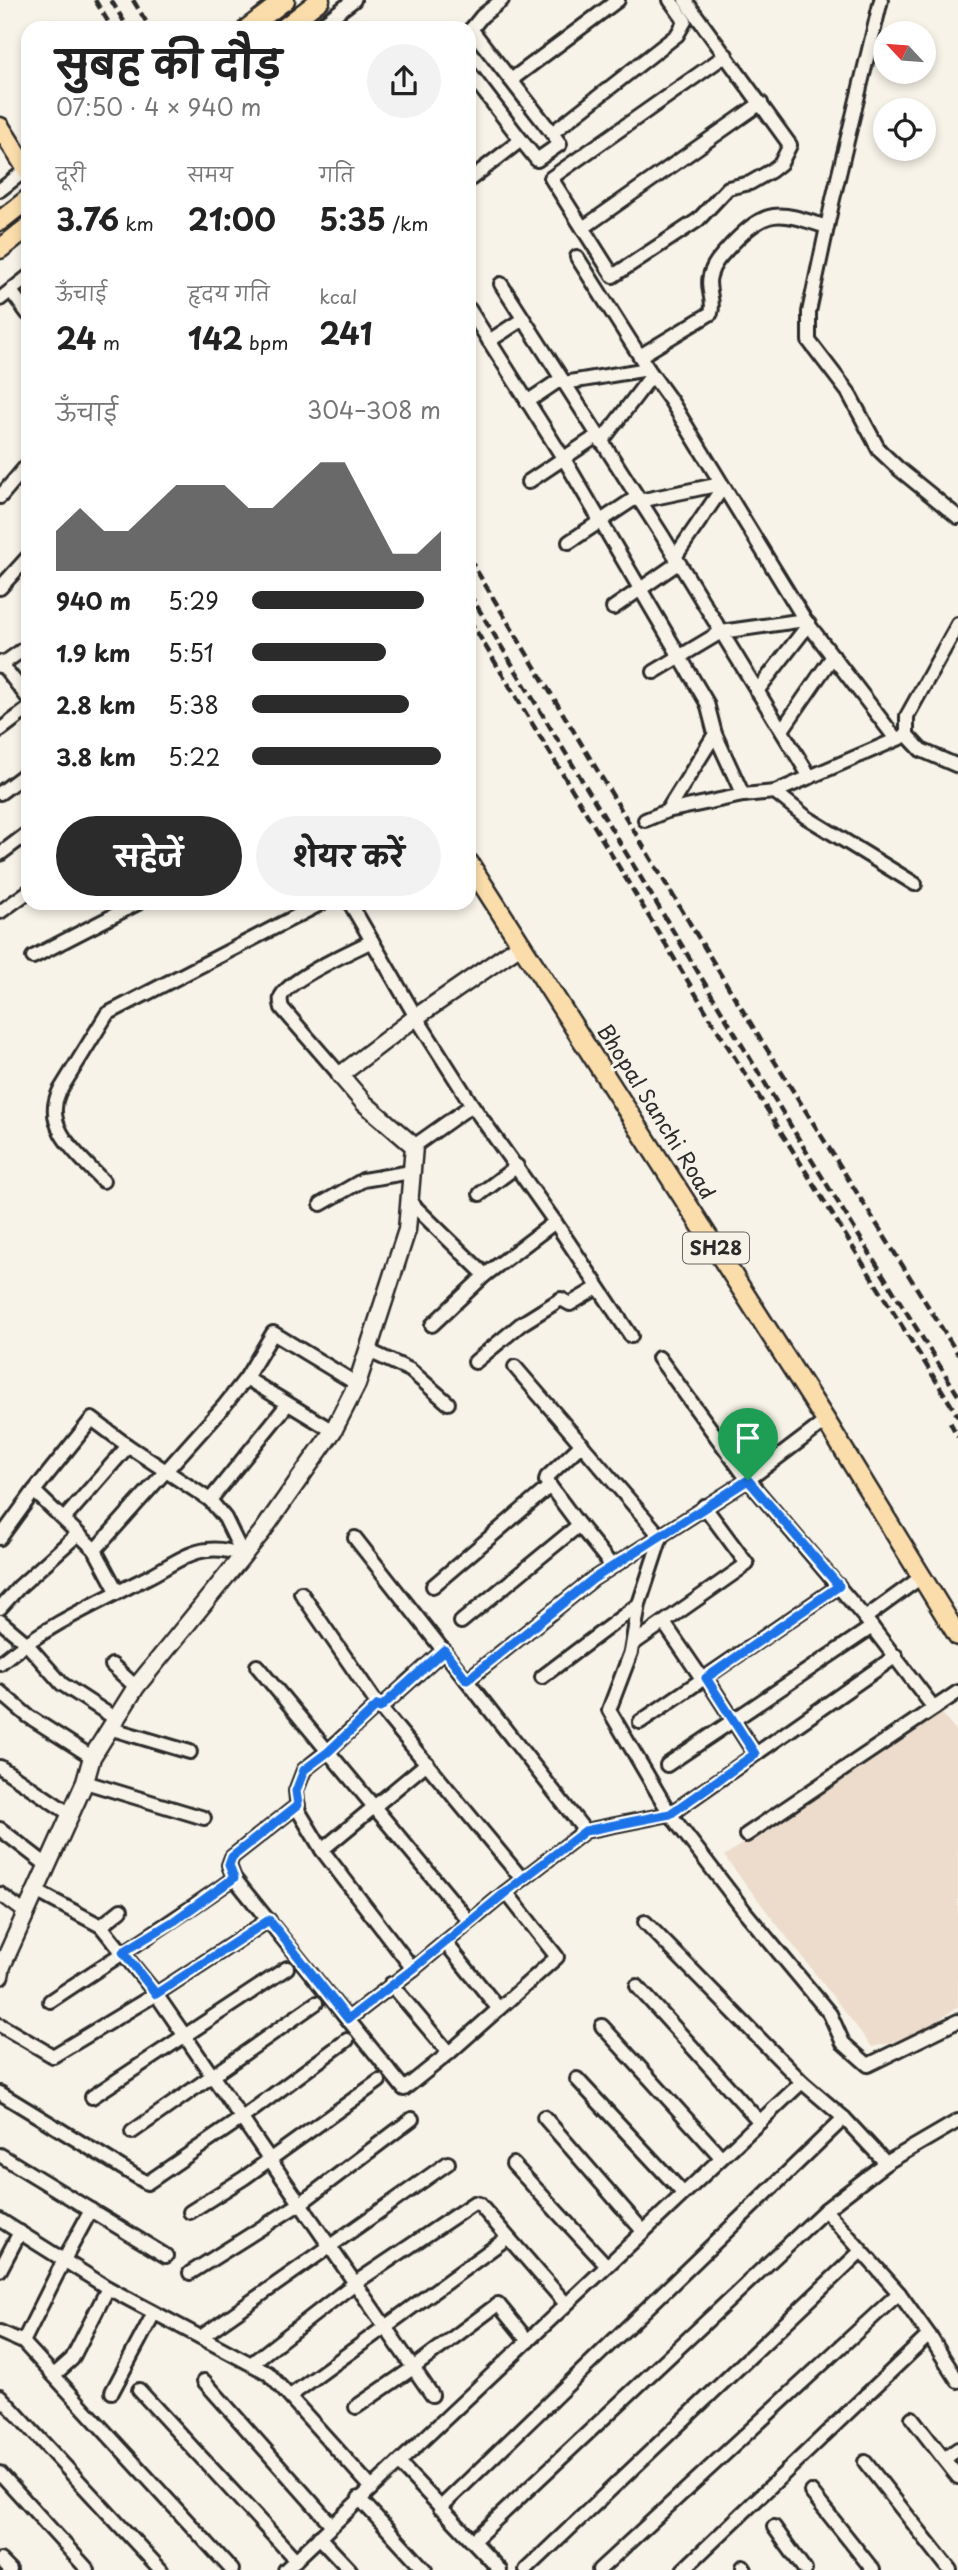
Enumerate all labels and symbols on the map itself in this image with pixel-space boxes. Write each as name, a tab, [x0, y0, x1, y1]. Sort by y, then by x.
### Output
north arrow	[873, 21, 936, 84]
street label: Bhopal Sanchi Road	[591, 1017, 725, 1205]
road number: SH28	[683, 1232, 749, 1264]
pin	[718, 1408, 778, 1480]

